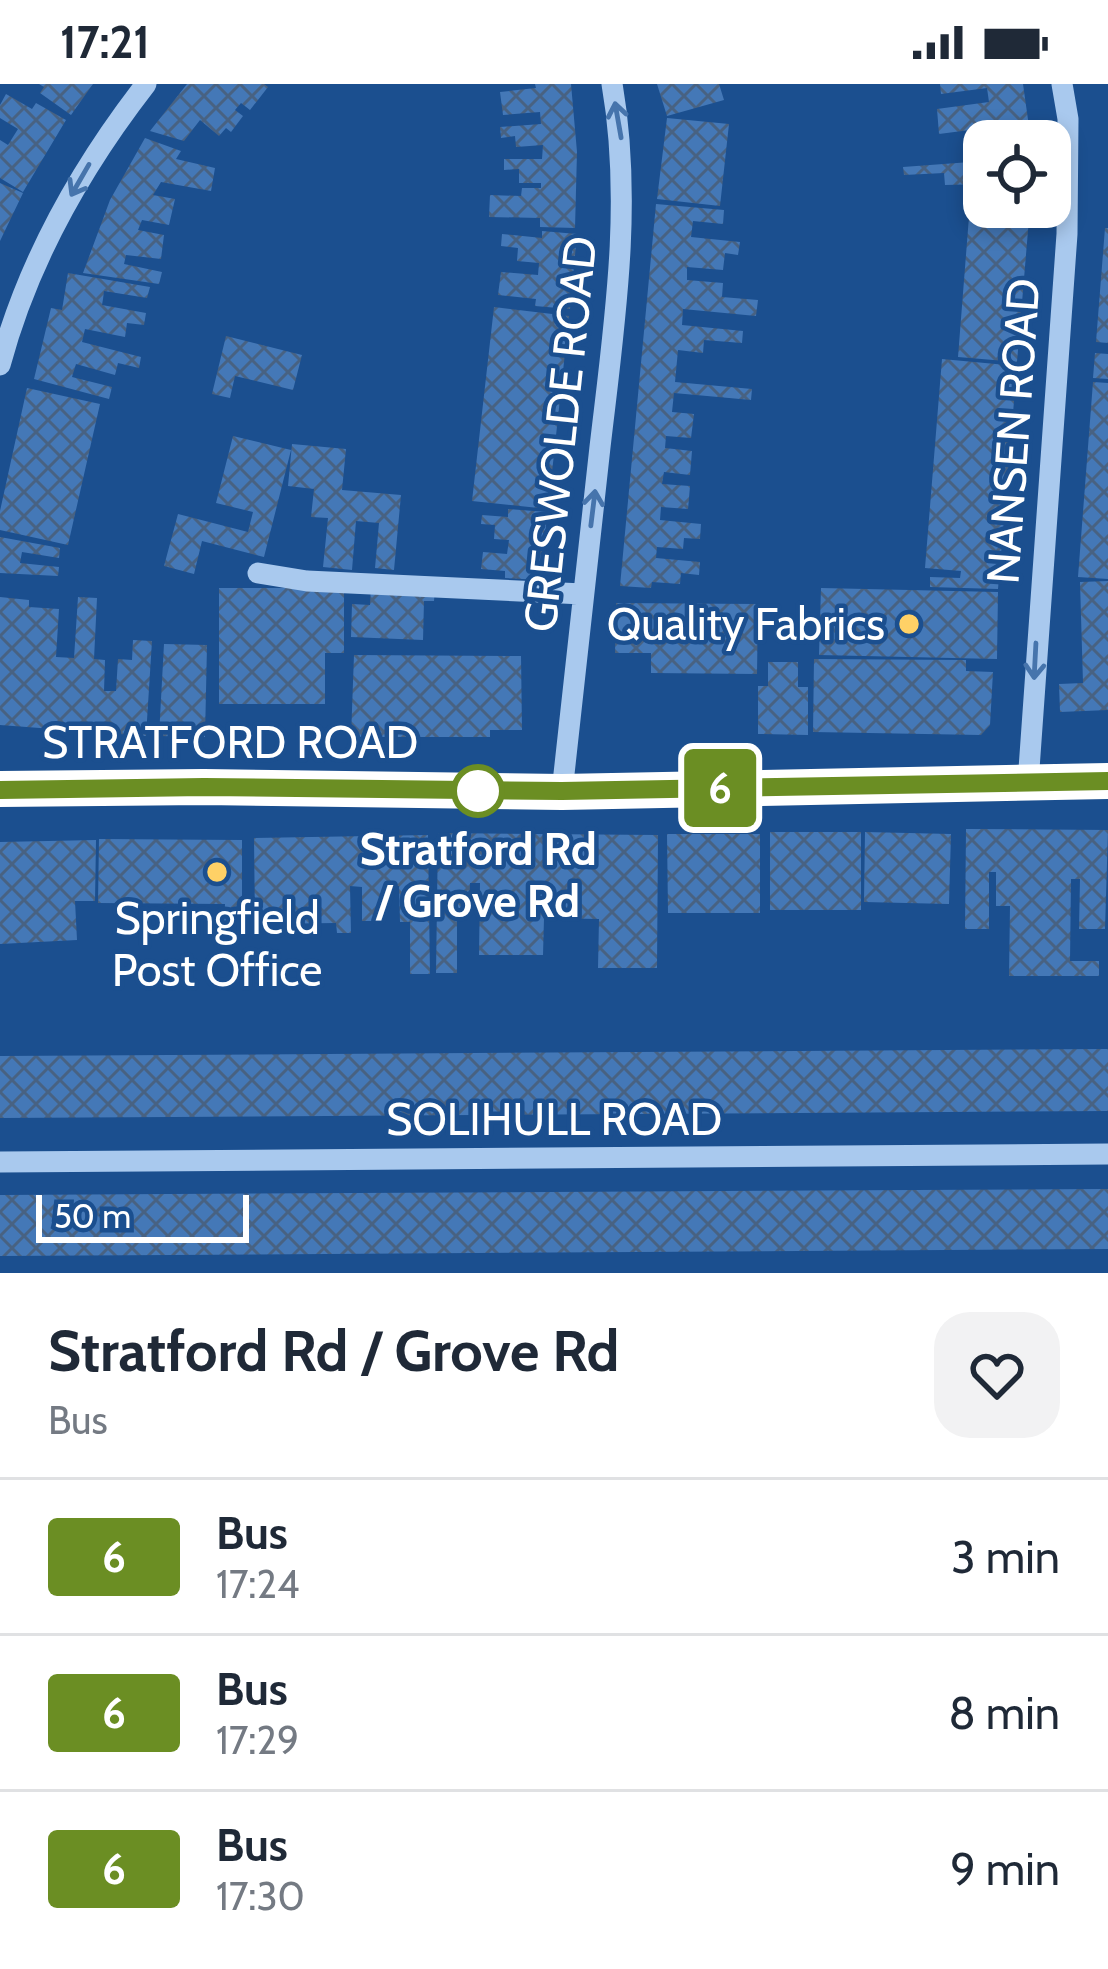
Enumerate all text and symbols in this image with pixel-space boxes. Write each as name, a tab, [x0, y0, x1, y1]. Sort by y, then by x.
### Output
text: 17:21	[60, 15, 150, 69]
one-way arrow	[606, 101, 629, 140]
map controls	[963, 120, 1071, 228]
button: locate	[963, 120, 1071, 228]
one-way arrow	[68, 162, 92, 196]
street label: GRESWOLDE ROAD	[512, 234, 608, 634]
street label: NANSEN ROAD	[975, 277, 1051, 585]
one-way arrow	[582, 489, 605, 528]
place label: Quality Fabrics	[607, 597, 885, 651]
marker: Quality Fabrics	[896, 611, 922, 637]
one-way arrow	[1023, 641, 1046, 680]
street label: STRATFORD ROAD	[42, 715, 418, 769]
line badge: 6	[681, 749, 759, 827]
text: 6	[708, 762, 732, 814]
marker: Stratford Rd / Grove Rd	[453, 766, 503, 816]
place label: Stratford Rd / Grove Rd	[359, 822, 597, 928]
marker: Springfield Post Office	[204, 859, 230, 885]
place label: Springfield Post Office	[112, 891, 322, 997]
street label: SOLIHULL ROAD	[386, 1092, 722, 1146]
scale bar	[36, 1189, 249, 1242]
text: 50 m	[54, 1196, 131, 1236]
button: heart	[934, 1312, 1060, 1438]
text: Stratford Rd / Grove Rd	[48, 1316, 619, 1385]
text: Bus	[48, 1396, 108, 1444]
text: Bus	[216, 1506, 288, 1560]
text: 3 min	[951, 1530, 1060, 1584]
text: 6	[102, 1531, 126, 1583]
text: 17:24	[216, 1560, 299, 1608]
text: Bus	[216, 1662, 288, 1716]
text: 8 min	[948, 1686, 1060, 1740]
text: 6	[102, 1687, 126, 1739]
text: 17:29	[216, 1716, 299, 1764]
text: Bus	[216, 1818, 288, 1872]
text: 9 min	[950, 1842, 1060, 1896]
text: 6	[102, 1843, 126, 1895]
text: 17:30	[216, 1872, 305, 1920]

